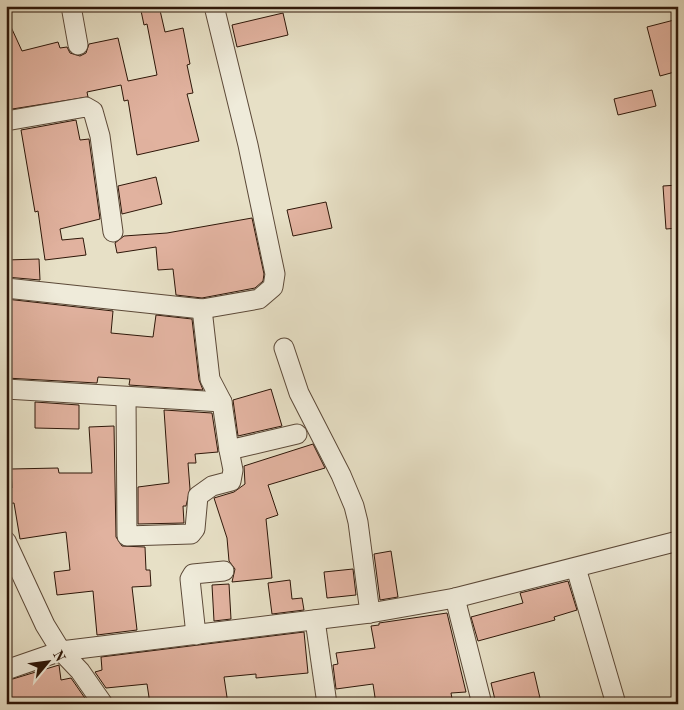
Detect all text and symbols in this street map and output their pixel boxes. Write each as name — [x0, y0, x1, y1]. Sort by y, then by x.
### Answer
north arrow — [22, 638, 72, 688]
text: N — [50, 648, 67, 665]

